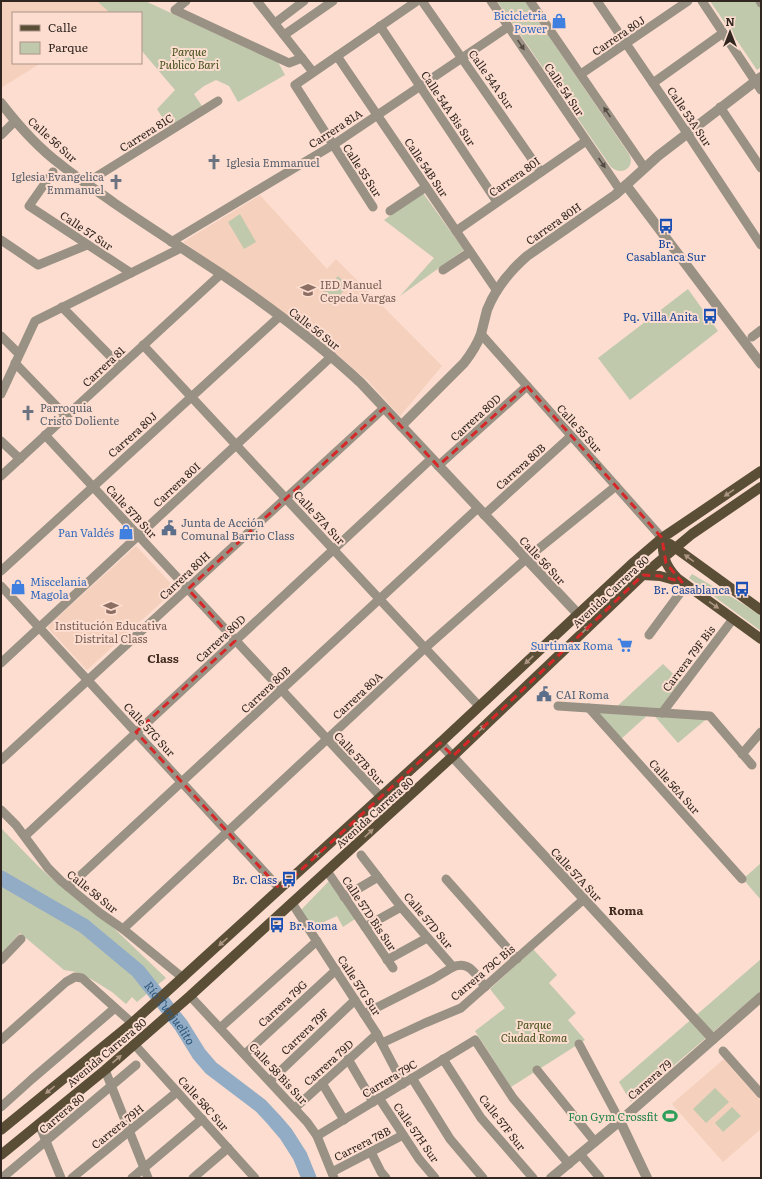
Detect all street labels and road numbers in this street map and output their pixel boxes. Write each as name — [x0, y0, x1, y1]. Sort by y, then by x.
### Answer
street label: Carrera 80J — [588, 11, 648, 59]
street label: Calle 54A Sur — [466, 46, 519, 113]
street label: Calle 54 Sur — [541, 59, 589, 119]
street label: Calle 54A Bis Sur — [418, 67, 480, 149]
street label: Calle 53A Sur — [664, 83, 716, 150]
street label: Carrera 81A — [305, 105, 365, 151]
street label: Carrera 81C — [116, 109, 176, 155]
street label: Calle 56 Sur — [25, 113, 82, 166]
street label: Calle 54B Sur — [401, 134, 453, 200]
street label: Calle 55 Sur — [340, 140, 387, 200]
street label: Carrera 80I — [485, 152, 543, 200]
street label: Carrera 80H — [522, 198, 584, 248]
street label: Calle 57 Sur — [57, 206, 117, 254]
street label: Calle 56 Sur — [286, 303, 345, 354]
street label: Carrera 81 — [78, 342, 128, 390]
street label: Carrera 80D — [446, 390, 504, 444]
street label: Calle 55 Sur — [554, 400, 607, 456]
street label: Carrera 80J — [104, 408, 160, 460]
street label: Carrera 80B — [491, 439, 549, 493]
street label: Carrera 80I — [149, 458, 203, 510]
street label: Calle 57B Sur — [103, 481, 162, 542]
street label: Calle 57A Sur — [291, 486, 350, 548]
street label: Calle 56 Sur — [516, 532, 570, 588]
street label: Carrera 80H — [155, 547, 213, 603]
street label: Avenida Carrera 80 — [568, 551, 652, 631]
street label: Carrera 80D — [191, 611, 249, 665]
street label: Carrera 79F Bis — [658, 622, 718, 694]
street label: Carrera 80B — [237, 662, 293, 716]
street label: Carrera 80A — [328, 668, 386, 722]
street label: Calle 57G Sur — [121, 698, 180, 760]
street label: Calle 57B Sur — [331, 728, 390, 789]
street label: Calle 56A Sur — [646, 755, 705, 818]
street label: Avenida Carrera 80 — [332, 773, 416, 851]
street label: Calle 57A Sur — [548, 843, 607, 905]
street label: Calle 58 Sur — [64, 866, 122, 917]
street label: Calle 57D Bis Sur — [339, 872, 401, 954]
street label: Calle 57D Sur — [401, 888, 458, 952]
street label: Carrera 79C Bis — [446, 940, 518, 1004]
street label: Calle 57G Sur — [335, 952, 386, 1019]
street label: Carrera 79G — [254, 976, 310, 1030]
street label: Carrera 79F — [277, 1004, 332, 1058]
street label: Avenida Carrera 80 — [63, 1014, 149, 1090]
street label: Carrera 79D — [299, 1035, 357, 1089]
street label: Calle 58 Bis Sur — [246, 1039, 312, 1108]
street label: Carrera 79C — [358, 1055, 420, 1101]
street label: Carrera 79 — [623, 1055, 675, 1103]
street label: Calle 58C Sur — [175, 1072, 234, 1135]
street label: Carrera 80 — [35, 1089, 87, 1137]
street label: Calle 57F Sur — [476, 1091, 531, 1154]
street label: Calle 57H Sur — [390, 1099, 444, 1166]
street label: Carrera 79H — [87, 1100, 147, 1152]
street label: Carrera 78B — [331, 1122, 393, 1164]

